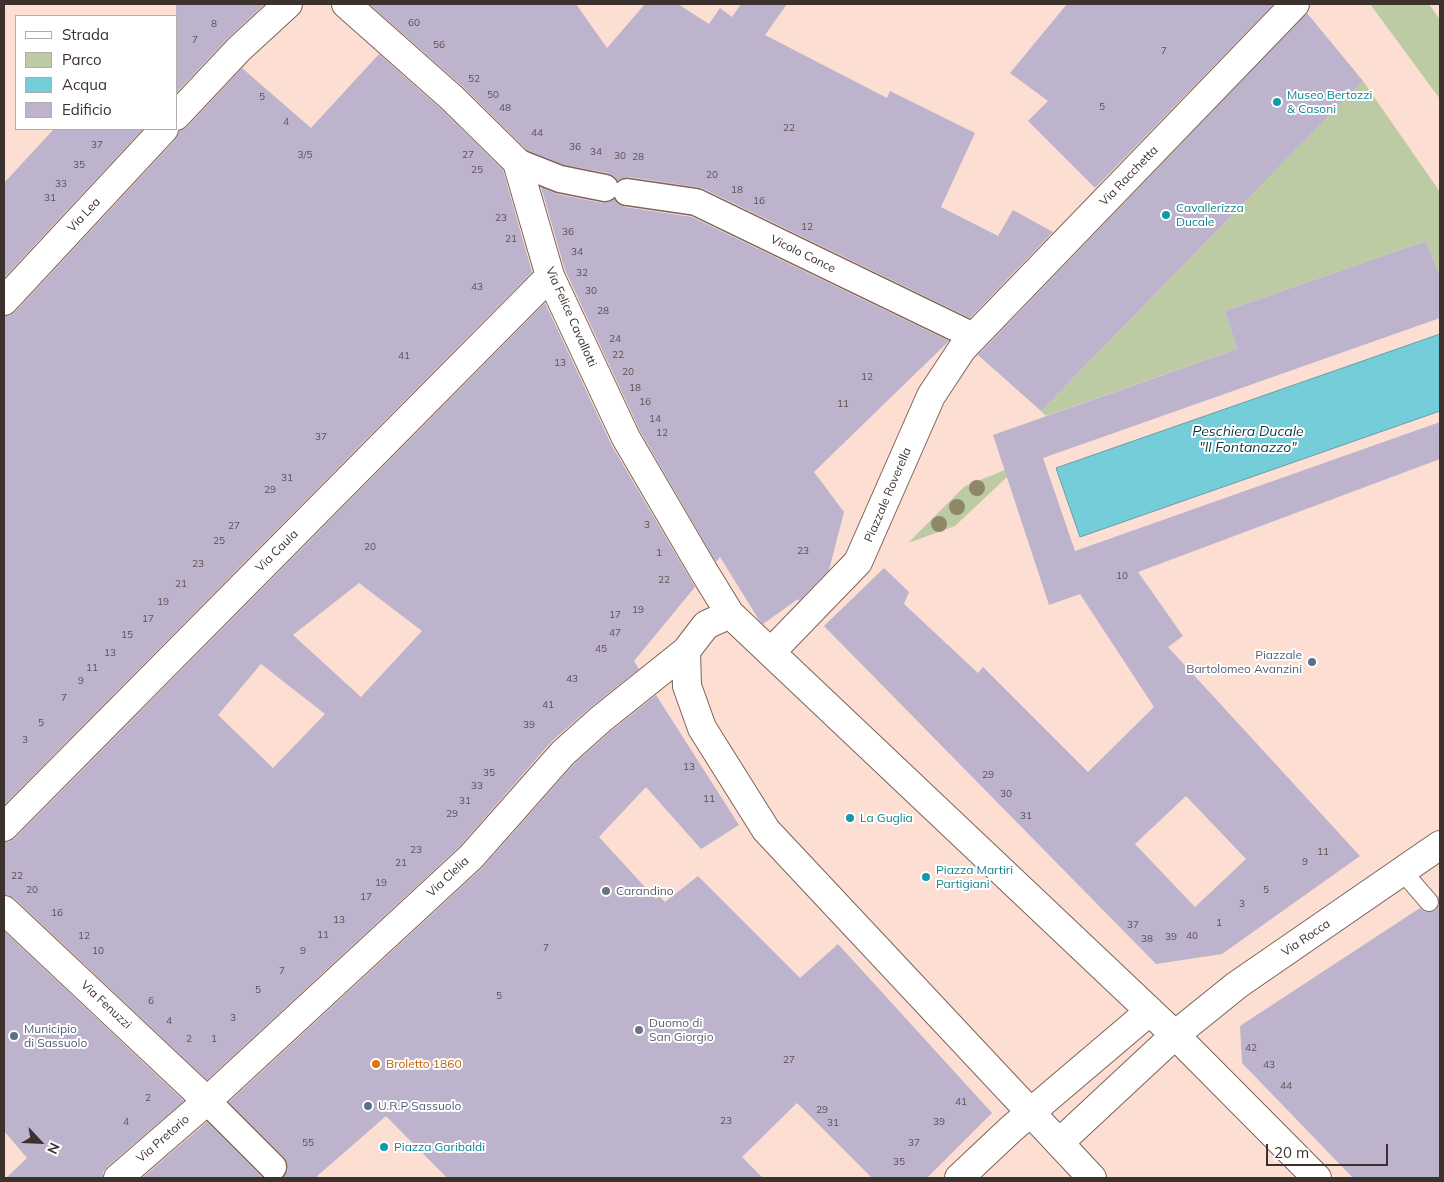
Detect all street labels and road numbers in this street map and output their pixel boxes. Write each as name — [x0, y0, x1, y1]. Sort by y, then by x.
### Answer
street label: Via Racchetta — [1097, 143, 1161, 209]
street label: Via Lea — [64, 195, 104, 235]
street label: Vicolo Conce — [768, 232, 838, 276]
street label: Via Felice Cavallotti — [542, 265, 600, 369]
street label: Piazzale Roverella — [862, 445, 914, 545]
street label: Via Caula — [253, 527, 301, 575]
street label: Via Clelia — [424, 854, 472, 900]
street label: Via Rocca — [1279, 917, 1333, 959]
street label: Via Fenuzzi — [78, 978, 134, 1032]
street label: Via Pretorio — [134, 1112, 192, 1166]

